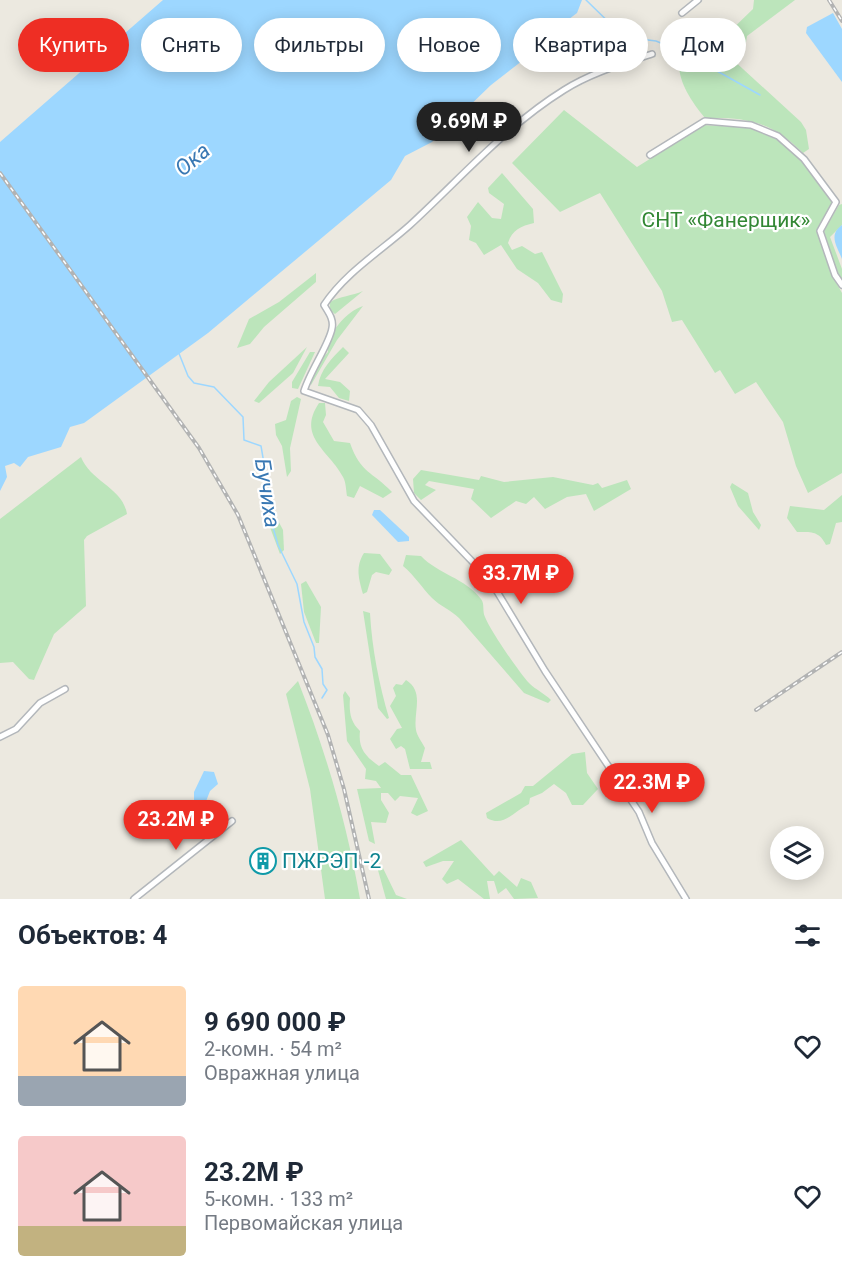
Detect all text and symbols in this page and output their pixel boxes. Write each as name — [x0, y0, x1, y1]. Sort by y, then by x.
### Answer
chip: Купить — [18, 18, 129, 72]
chip: Снять — [141, 18, 242, 72]
chip: Фильтры — [254, 18, 385, 72]
chip: Новое — [397, 18, 501, 72]
chip: Квартира — [513, 18, 648, 72]
chip: Дом — [660, 18, 746, 72]
pin: 9.69M ₽ — [414, 102, 524, 153]
text: 9.69M ₽ — [431, 109, 507, 133]
water label: Ока — [170, 138, 215, 181]
park label: СНТ «Фанерщик» — [642, 208, 811, 232]
water label: Бучиха — [250, 457, 285, 530]
pin: 33.7M ₽ — [466, 554, 576, 605]
text: 33.7M ₽ — [483, 561, 559, 585]
pin: 22.3M ₽ — [597, 763, 707, 814]
text: 22.3M ₽ — [614, 770, 690, 794]
pin: 23.2M ₽ — [121, 800, 231, 851]
text: 23.2M ₽ — [138, 807, 214, 831]
map controls — [770, 826, 824, 880]
button: layers — [770, 826, 824, 880]
building icon: ПЖРЭП -2 — [248, 846, 278, 876]
place label: ПЖРЭП -2 — [282, 849, 381, 873]
icon: filters — [791, 919, 824, 952]
text: Объектов: 4 — [18, 920, 167, 950]
text: 9 690 000 ₽ — [204, 1007, 346, 1037]
icon: home — [66, 1010, 138, 1082]
icon: heart — [791, 1030, 824, 1063]
text: 2-комн. · 54 m² — [204, 1037, 342, 1061]
text: Овражная улица — [204, 1061, 360, 1085]
text: 23.2M ₽ — [204, 1157, 304, 1187]
icon: home — [66, 1160, 138, 1232]
icon: heart — [791, 1180, 824, 1213]
text: 5-комн. · 133 m² — [204, 1187, 353, 1211]
text: Первомайская улица — [204, 1211, 403, 1235]

